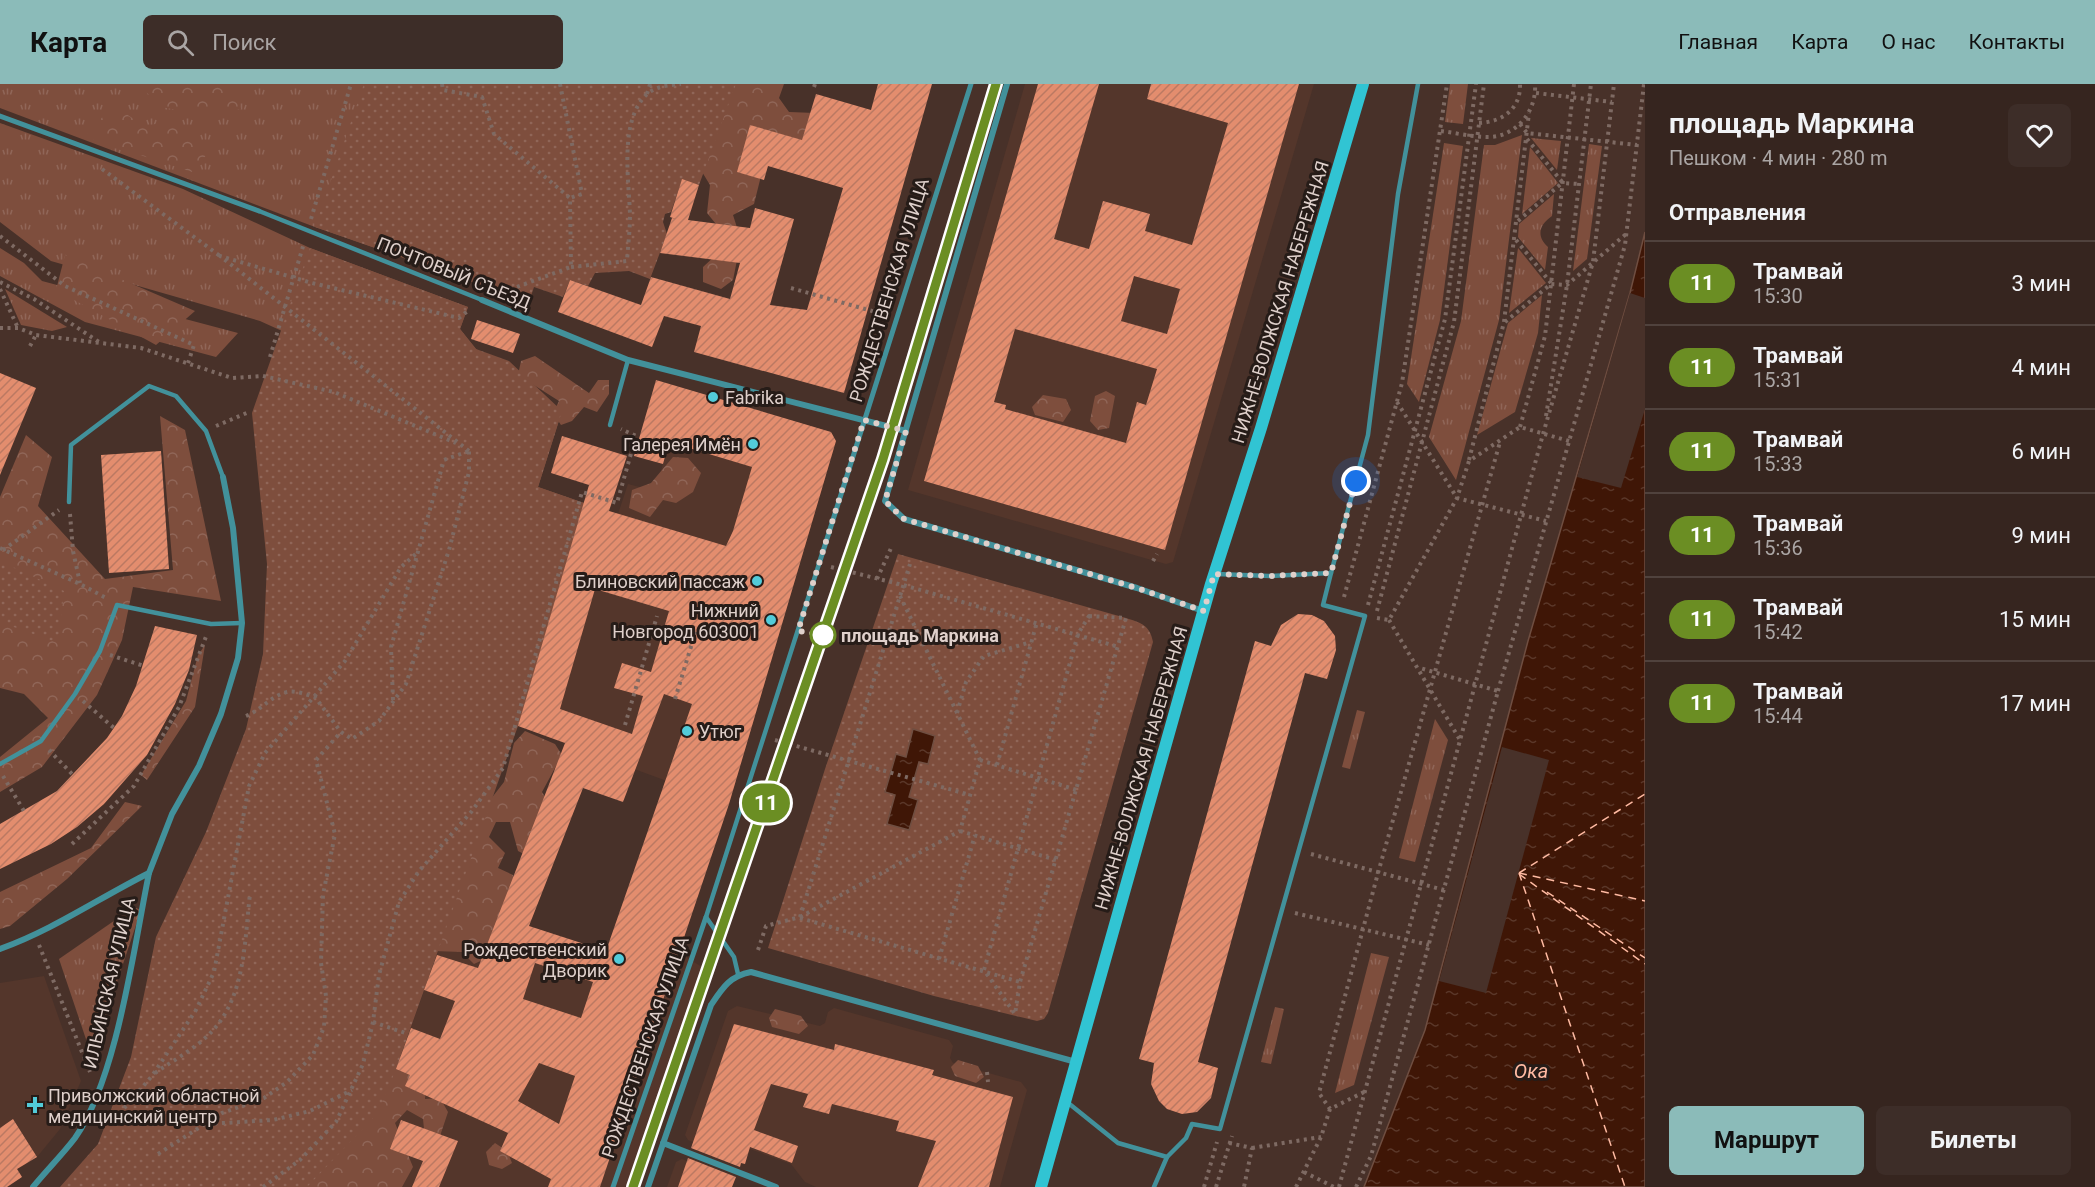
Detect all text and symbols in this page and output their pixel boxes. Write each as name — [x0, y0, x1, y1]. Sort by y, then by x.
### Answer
search box — [143, 15, 563, 69]
text: Карта — [30, 26, 107, 59]
icon: search — [164, 26, 197, 59]
text: Поиск — [212, 30, 277, 55]
text: Главная — [1678, 30, 1758, 54]
text: Карта — [1791, 30, 1848, 54]
text: О нас — [1881, 30, 1936, 54]
text: Контакты — [1969, 30, 2065, 54]
button: heart — [2008, 104, 2071, 167]
text: площадь Маркина — [1669, 107, 1915, 140]
text: Пешком · 4 мин · 280 m — [1669, 146, 1888, 170]
street label: НИЖНЕ-ВОЛЖСКАЯ НАБЕРЕЖНАЯ — [1227, 158, 1333, 446]
street label: РОЖДЕСТВЕНСКАЯ УЛИЦА — [845, 175, 933, 404]
text: Отправления — [1669, 200, 1806, 225]
street label: ПОЧТОВЫЙ СЪЕЗД — [374, 233, 534, 314]
text: Трамвай — [1753, 259, 1843, 284]
text: 11 — [1690, 271, 1714, 295]
text: 3 мин — [2011, 271, 2071, 296]
text: 15:30 — [1753, 284, 1803, 308]
text: Трамвай — [1753, 343, 1843, 368]
text: 11 — [1690, 355, 1714, 379]
text: 4 мин — [2011, 355, 2071, 380]
text: 15:31 — [1753, 368, 1803, 392]
place label: Fabrika — [725, 387, 784, 408]
marker: Fabrika — [706, 390, 720, 404]
text: Трамвай — [1753, 427, 1843, 452]
place label: Галерея Имён — [623, 434, 741, 455]
marker: Галерея Имён — [746, 437, 760, 451]
text: 11 — [1690, 439, 1714, 463]
text: 6 мин — [2011, 439, 2071, 464]
text: 15:33 — [1753, 452, 1803, 476]
your location — [1341, 466, 1371, 496]
text: Трамвай — [1753, 511, 1843, 536]
text: 11 — [1690, 523, 1714, 547]
text: 9 мин — [2011, 523, 2071, 548]
text: 15:36 — [1753, 536, 1803, 560]
place label: Блиновский пассаж — [575, 571, 745, 592]
marker: Блиновский пассаж — [750, 574, 764, 588]
text: Трамвай — [1753, 595, 1843, 620]
place label: Нижний Новгород 603001 — [612, 600, 759, 642]
text: 11 — [1690, 607, 1714, 631]
text: 15 мин — [1999, 607, 2071, 632]
marker: Нижний Новгород 603001 — [764, 613, 778, 627]
text: 15:42 — [1753, 620, 1803, 644]
marker: площадь Маркина — [810, 622, 836, 648]
street label: НИЖНЕ-ВОЛЖСКАЯ НАБЕРЕЖНАЯ — [1090, 624, 1192, 912]
place label: площадь Маркина — [841, 625, 999, 646]
text: Трамвай — [1753, 679, 1843, 704]
text: 11 — [1690, 691, 1714, 715]
text: 17 мин — [1999, 691, 2071, 716]
text: 15:44 — [1753, 704, 1803, 728]
place label: Утюг — [699, 721, 742, 742]
marker: Утюг — [680, 724, 694, 738]
line badge: 11 — [739, 784, 793, 822]
text: 11 — [754, 791, 778, 815]
street label: ИЛЬИНСКАЯ УЛИЦА — [79, 895, 139, 1071]
street label: РОЖДЕСТВЕНСКАЯ УЛИЦА — [597, 933, 693, 1160]
place label: Рождественский Дворик — [463, 939, 607, 981]
marker: Рождественский Дворик — [612, 952, 626, 966]
water label: Ока — [1514, 1059, 1548, 1083]
place label: Приволжский областной медицинский центр — [48, 1085, 260, 1127]
marker: Приволжский областной медицинский центр — [26, 1096, 44, 1114]
button: Маршрут — [1669, 1106, 1864, 1175]
button: Билеты — [1876, 1106, 2071, 1175]

